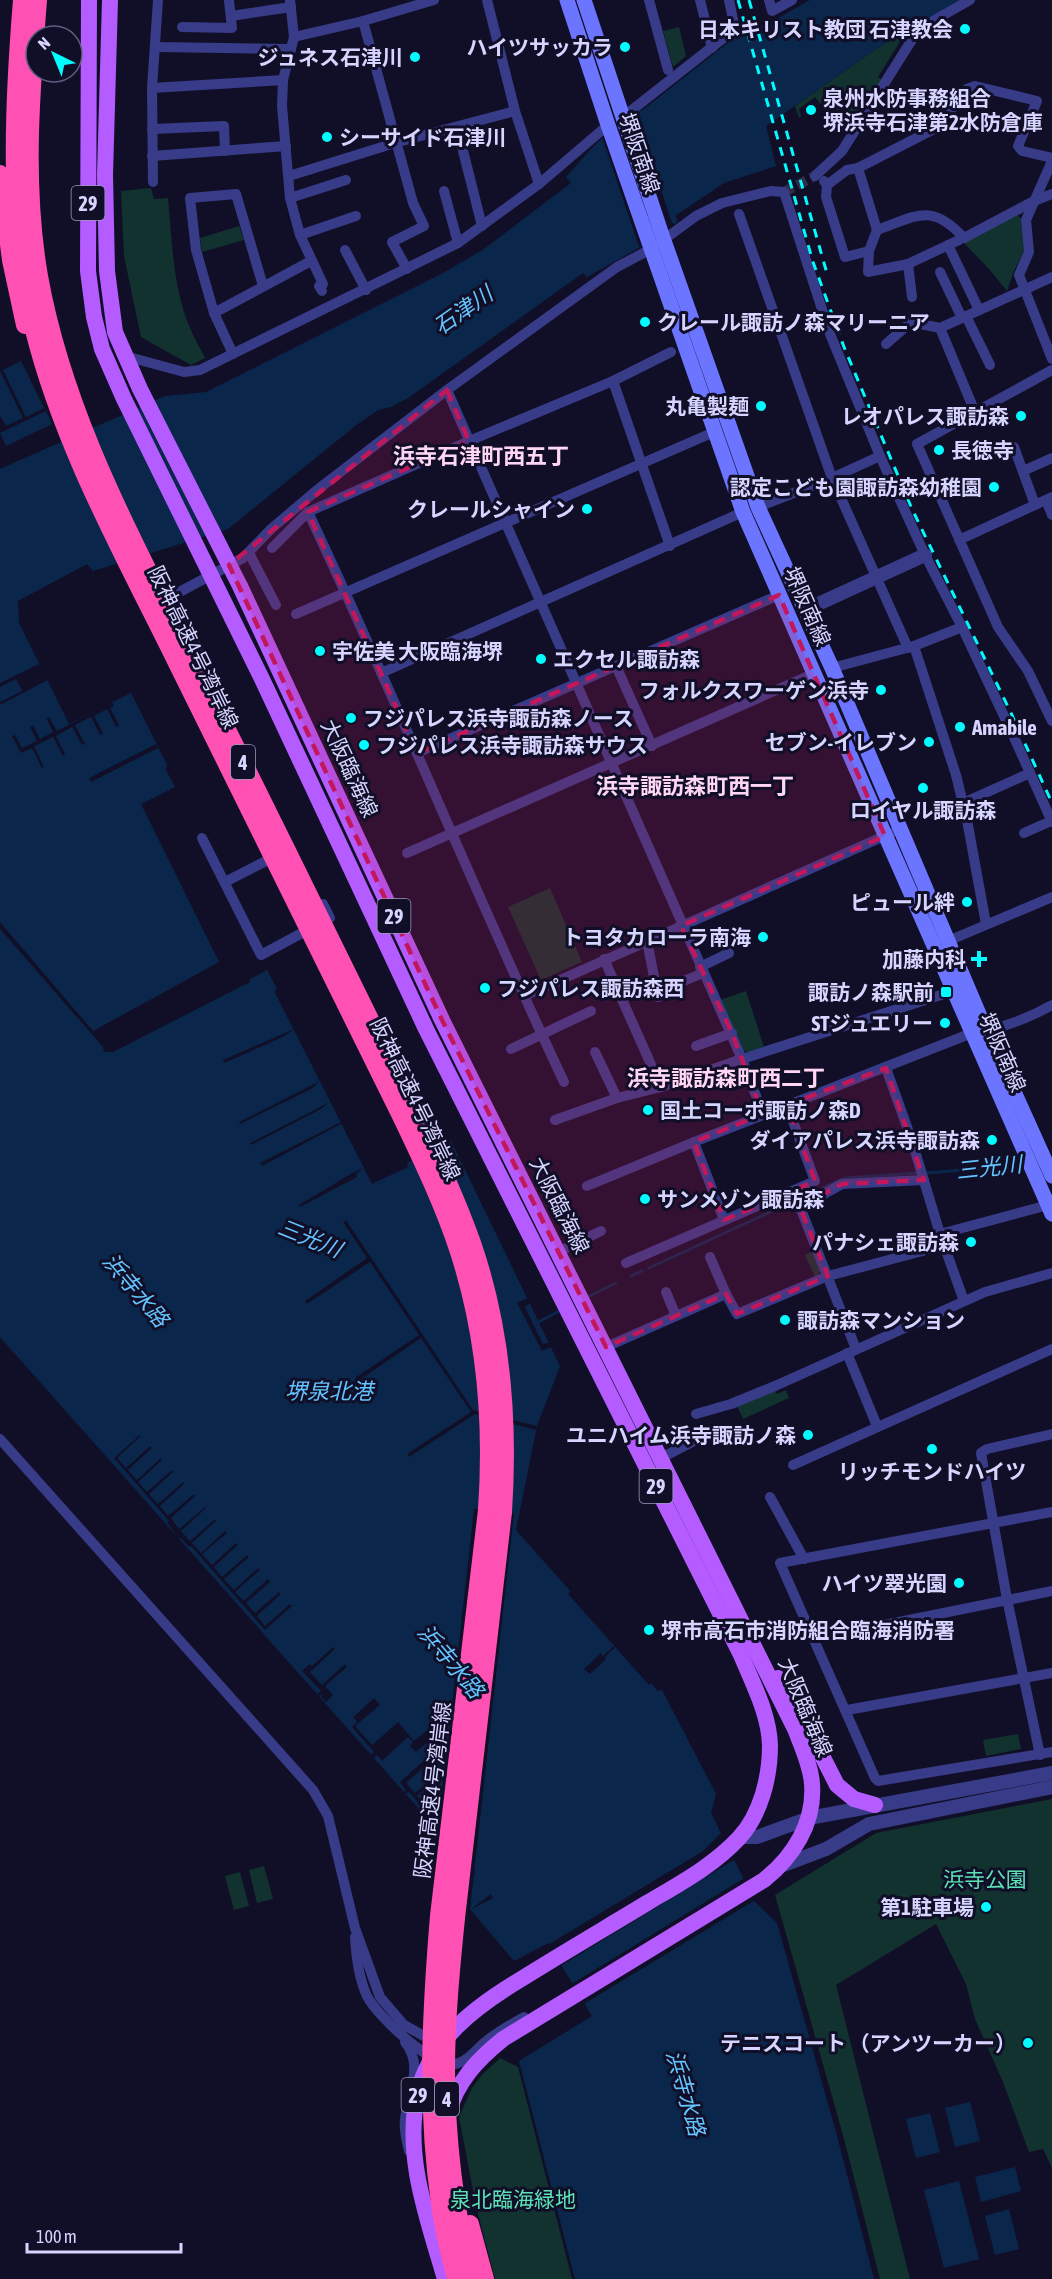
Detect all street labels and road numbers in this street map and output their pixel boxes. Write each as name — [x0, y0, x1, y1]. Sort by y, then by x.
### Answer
street label: 堺阪南線 — [615, 109, 665, 197]
road number: 29 — [72, 186, 104, 220]
street label: 阪神高速4号湾岸線 — [144, 562, 244, 732]
street label: 堺阪南線 — [780, 563, 836, 649]
street label: 大阪臨海線 — [317, 715, 383, 821]
road number: 4 — [231, 745, 255, 779]
road number: 29 — [378, 899, 410, 933]
street label: 堺阪南線 — [975, 1009, 1031, 1095]
street label: 阪神高速4号湾岸線 — [366, 1014, 466, 1184]
street label: 大阪臨海線 — [525, 1153, 595, 1257]
road number: 29 — [640, 1469, 672, 1503]
street label: 大阪臨海線 — [774, 1654, 838, 1760]
street label: 阪神高速4号湾岸線 — [409, 1700, 455, 1880]
road number: 29 — [402, 2078, 434, 2112]
road number: 4 — [435, 2082, 459, 2116]

